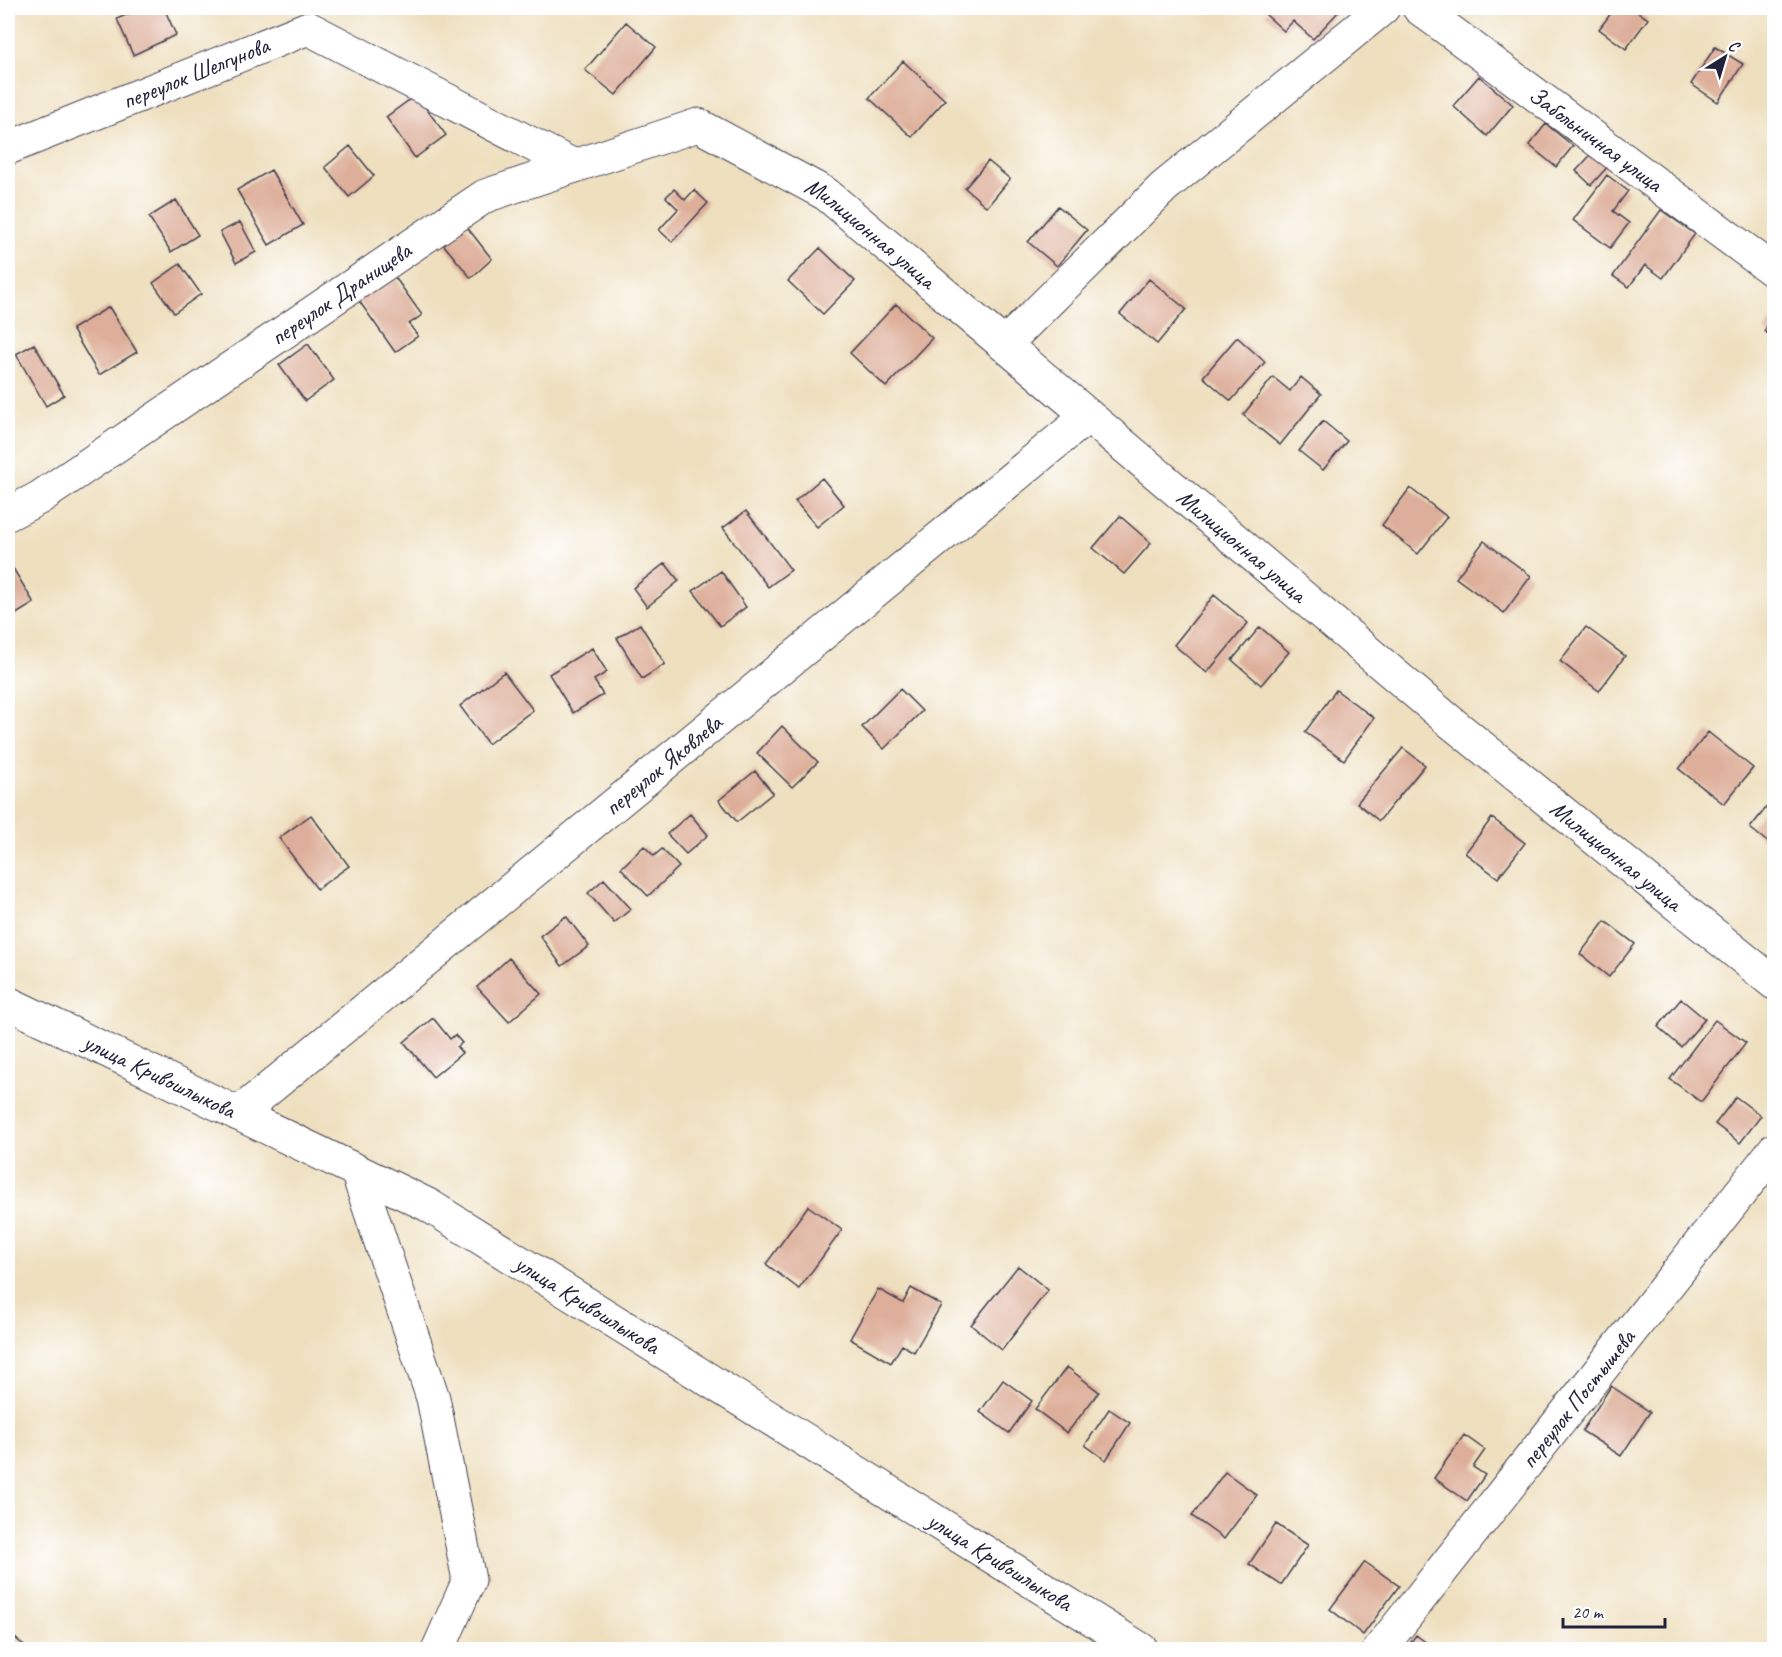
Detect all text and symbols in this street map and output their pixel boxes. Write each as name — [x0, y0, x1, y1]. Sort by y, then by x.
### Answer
north arrow — [1695, 27, 1755, 87]
street label: переулок Шелгунова — [118, 30, 275, 116]
text: С — [1724, 35, 1744, 57]
street label: Забольничная улица — [1523, 80, 1670, 199]
street label: Милиционная улица — [800, 170, 943, 297]
street label: переулок Дранищева — [264, 235, 418, 352]
street label: Милиционная улица — [1171, 482, 1315, 610]
street label: переулок Яковлева — [598, 707, 729, 822]
street label: Милиционная улица — [1544, 793, 1690, 919]
street label: улица Кривошлыкова — [77, 1026, 241, 1126]
street label: улица Кривошлыкова — [508, 1247, 667, 1361]
street label: переулок Постышева — [1513, 1322, 1642, 1474]
street label: улица Кривошлыкова — [920, 1504, 1079, 1619]
scale bar — [1563, 1591, 1665, 1629]
text: 20 m — [1572, 1601, 1605, 1623]

